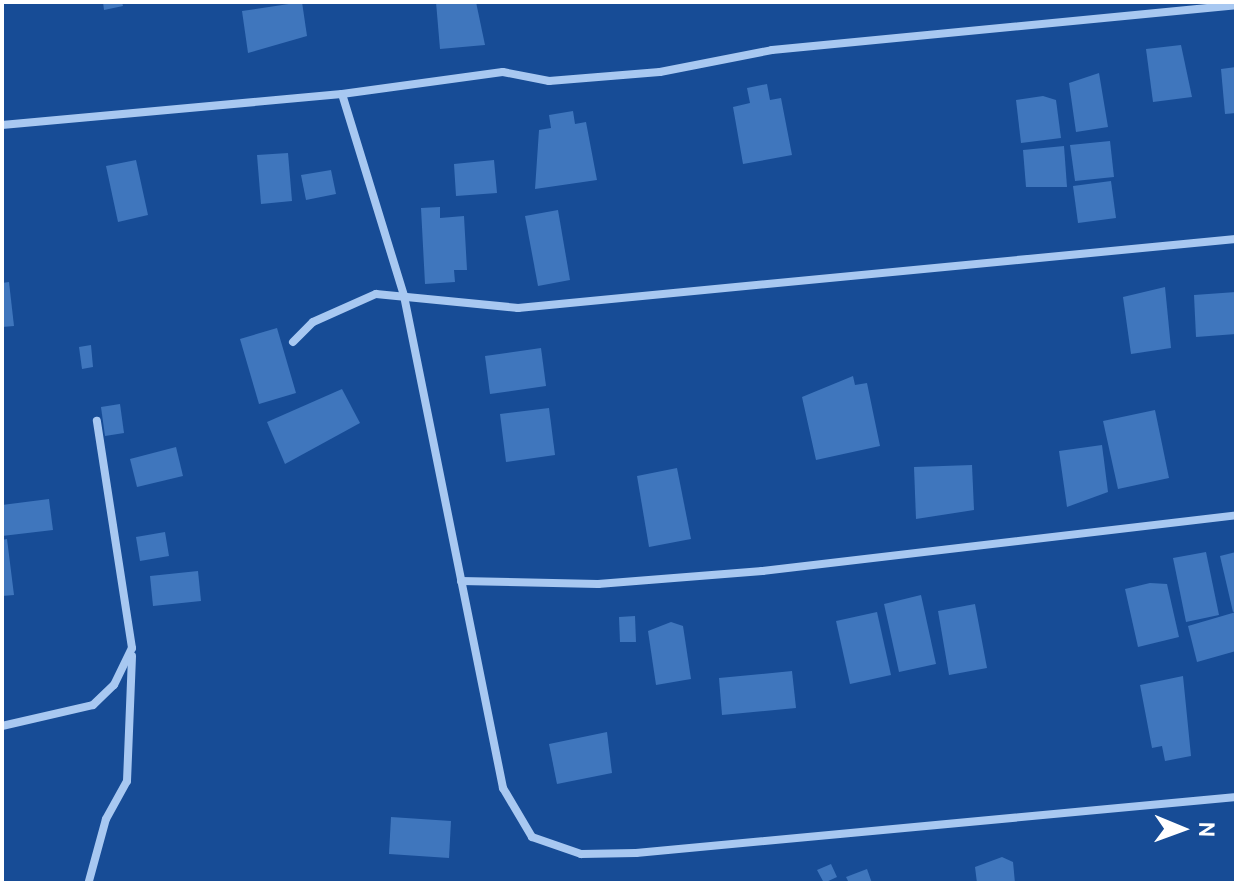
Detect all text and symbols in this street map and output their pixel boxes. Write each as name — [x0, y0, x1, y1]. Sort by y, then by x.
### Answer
north arrow — [1142, 789, 1222, 869]
text: N — [1193, 821, 1220, 837]

